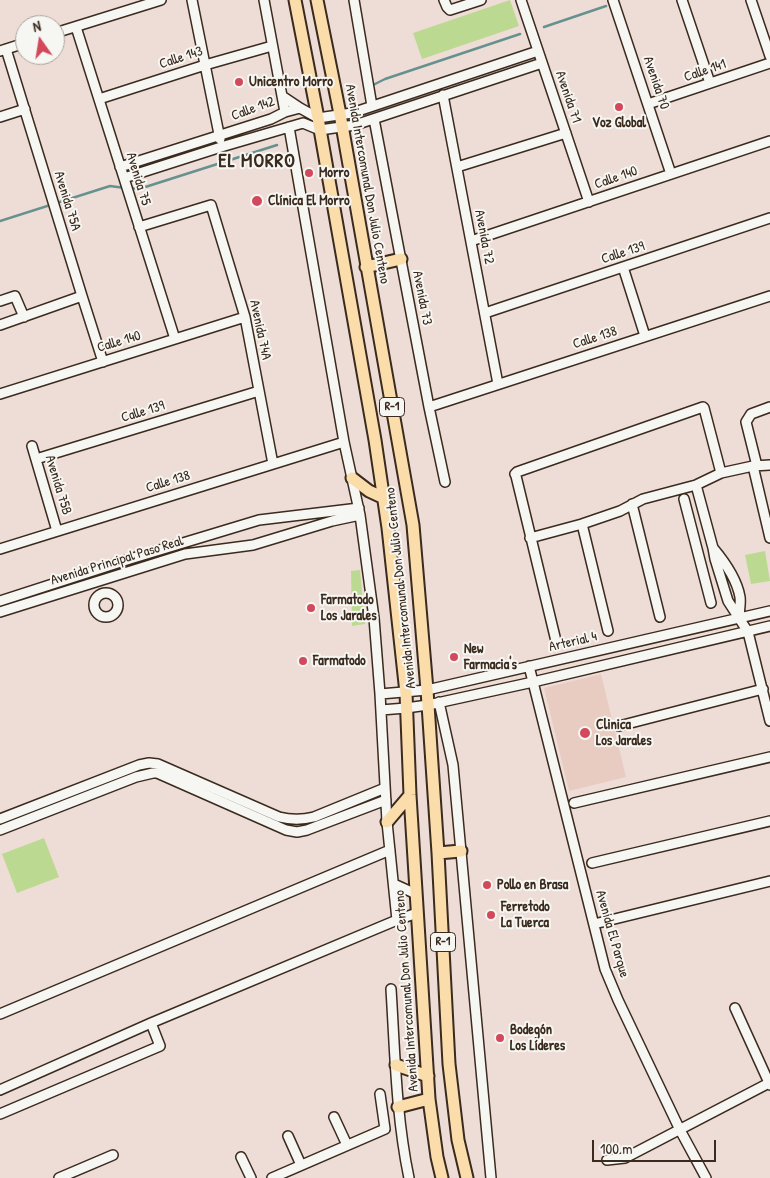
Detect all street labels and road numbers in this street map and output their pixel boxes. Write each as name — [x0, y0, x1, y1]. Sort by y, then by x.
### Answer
street label: Calle 143 — [157, 43, 205, 73]
street label: Avenida 70 — [639, 54, 673, 112]
street label: Calle 141 — [682, 56, 728, 86]
street label: Avenida 71 — [551, 69, 585, 125]
street label: Avenida Intercomunal Don Julio Centeno — [341, 83, 393, 285]
street label: Calle 142 — [229, 93, 277, 125]
street label: Avenida 75 — [122, 150, 154, 208]
street label: Calle 140 — [592, 163, 640, 193]
street label: Avenida 75A — [50, 169, 84, 233]
street label: Avenida 72 — [470, 208, 498, 266]
street label: Calle 139 — [599, 238, 647, 268]
street label: Avenida 73 — [409, 269, 435, 327]
street label: Avenida 74A — [245, 299, 275, 361]
street label: Calle 138 — [571, 323, 619, 353]
street label: Calle 140 — [95, 327, 143, 357]
street label: Calle 139 — [119, 397, 167, 427]
road number: R-1 — [380, 398, 404, 417]
street label: Avenida 75B — [41, 453, 75, 517]
street label: Calle 138 — [144, 467, 192, 497]
street label: Avenida Intercomunal Don Julio Centeno — [382, 487, 420, 689]
street label: Avenida Principal Paso Real — [49, 533, 185, 589]
street label: Arterial 4 — [547, 628, 599, 656]
street label: Avenida El Parque — [592, 888, 632, 980]
street label: Avenida Intercomunal Don Julio Centeno — [392, 890, 422, 1092]
road number: R-1 — [430, 932, 456, 952]

